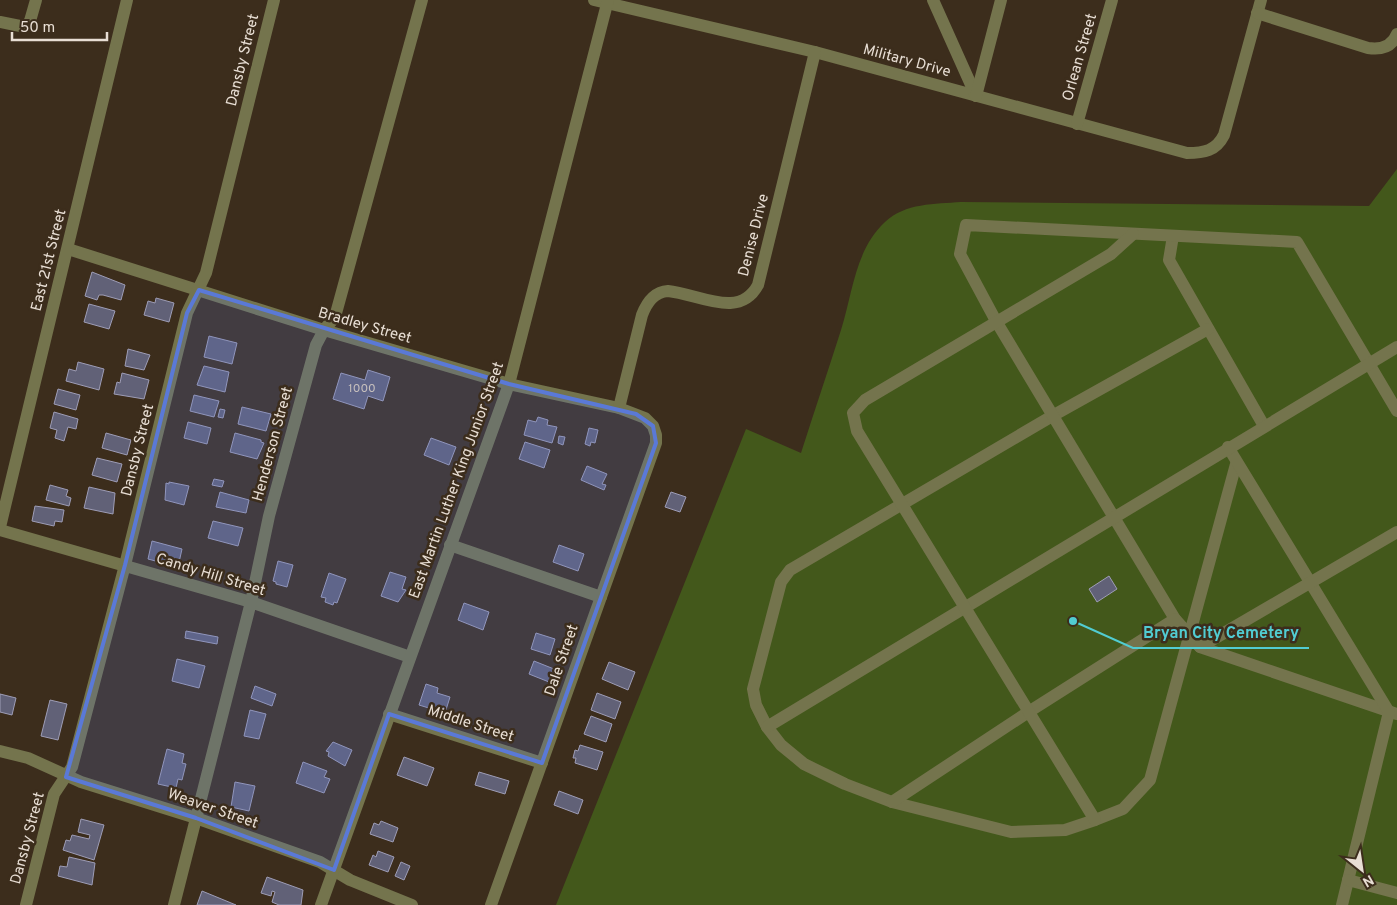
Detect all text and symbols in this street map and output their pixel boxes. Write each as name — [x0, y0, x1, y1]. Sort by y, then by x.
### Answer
scale bar — [12, 10, 108, 42]
street label: Dansby Street — [223, 12, 264, 109]
street label: Orlean Street — [1059, 12, 1102, 103]
text: 50 m — [20, 19, 55, 38]
street label: Military Drive — [861, 41, 953, 82]
street label: Denise Drive — [735, 192, 774, 279]
street label: East 21st Street — [28, 207, 71, 313]
street label: Bradley Street — [316, 304, 414, 349]
street label: East Martin Luther King Junior Street — [406, 360, 509, 601]
house number: 1000 — [348, 381, 376, 397]
street label: Henderson Street — [249, 385, 298, 504]
street label: Dansby Street — [118, 402, 159, 499]
street label: Candy Hill Street — [154, 550, 268, 601]
callout: Bryan City Cemetery — [1133, 617, 1309, 648]
street label: Dale Street — [541, 622, 584, 699]
text: Bryan City Cemetery — [1143, 624, 1299, 644]
street label: Middle Street — [425, 702, 516, 747]
street label: Weaver Street — [165, 785, 260, 834]
street label: Dansby Street — [7, 790, 50, 887]
north arrow — [1337, 845, 1387, 895]
text: N — [1359, 870, 1376, 890]

